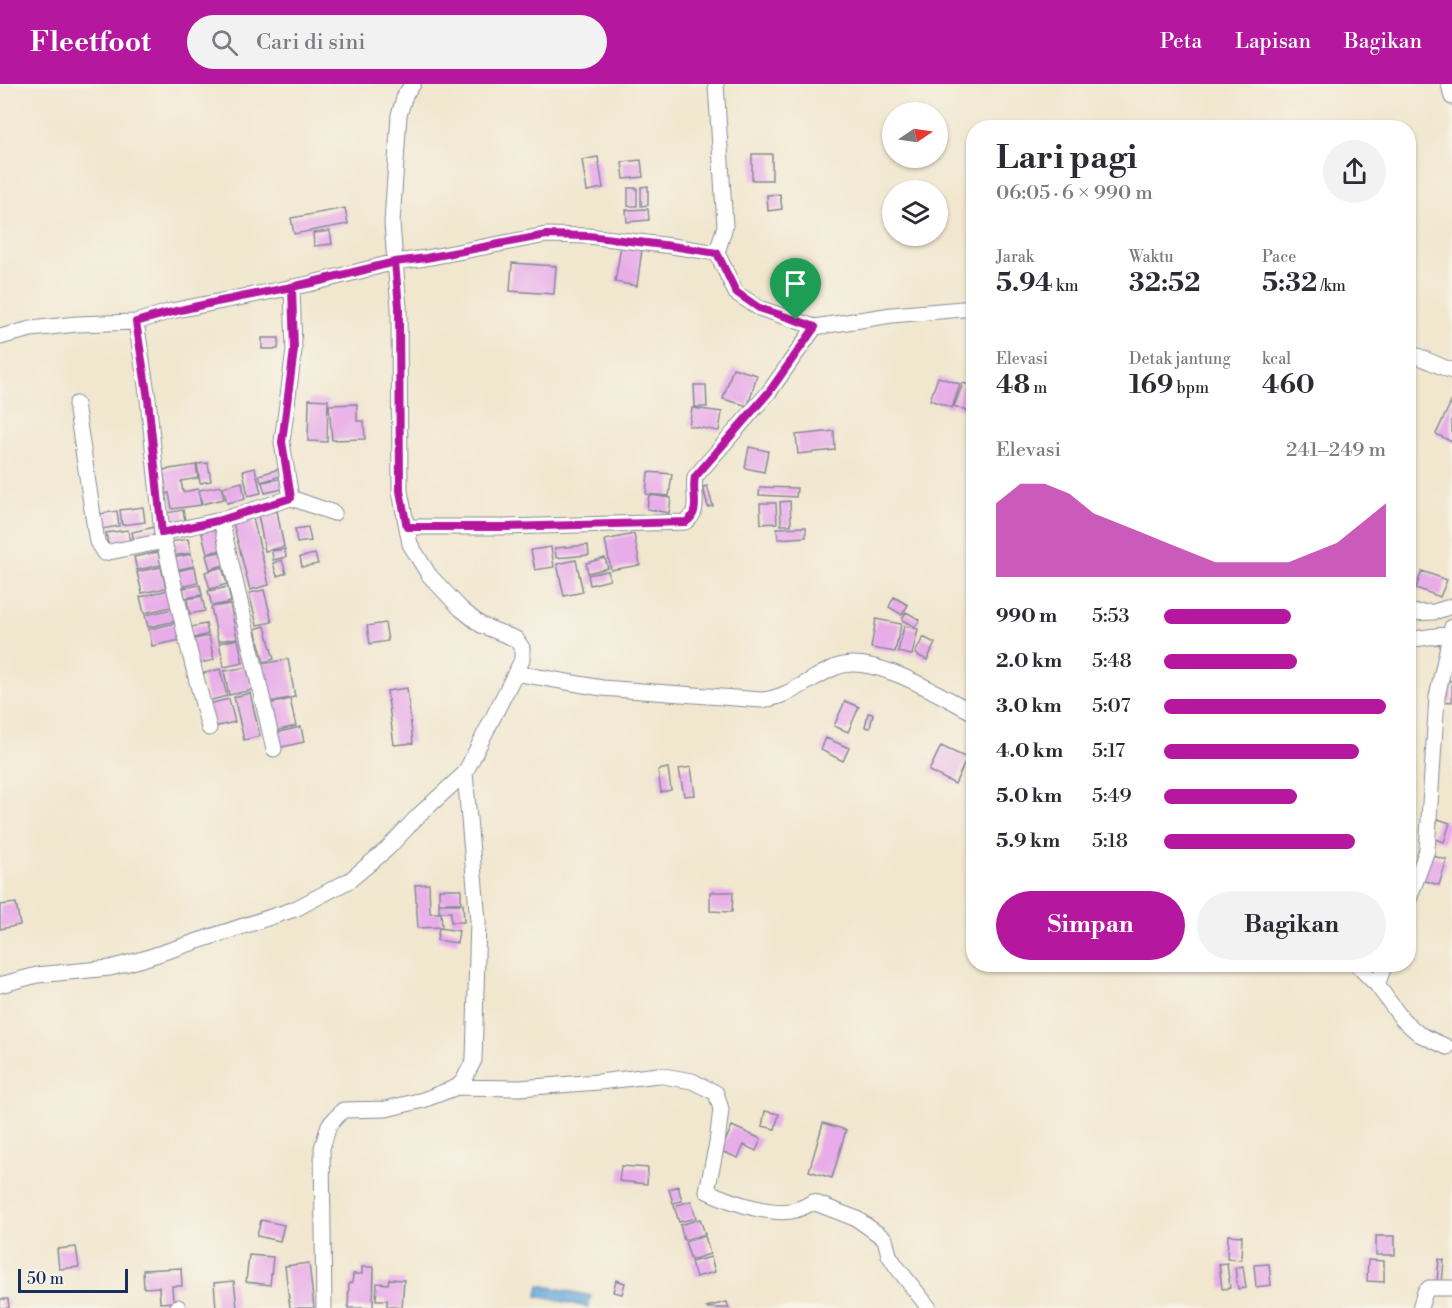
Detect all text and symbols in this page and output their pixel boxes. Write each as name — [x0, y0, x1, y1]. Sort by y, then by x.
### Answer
search box — [187, 15, 607, 69]
text: Fleetfoot — [30, 25, 151, 60]
icon: search — [208, 26, 241, 59]
text: Cari di sini — [256, 29, 366, 56]
text: Peta — [1160, 29, 1202, 55]
text: Lapisan — [1235, 29, 1311, 55]
text: Bagikan — [1344, 29, 1422, 55]
north arrow — [882, 102, 948, 168]
map controls — [882, 102, 948, 246]
text: Lari pagi — [996, 138, 1137, 179]
button: share — [1323, 140, 1386, 203]
button: layers — [882, 180, 948, 246]
text: 06:05 · 6 × 990 m — [996, 181, 1153, 206]
text: Jarak — [996, 247, 1034, 267]
text: Waktu — [1129, 247, 1174, 267]
text: Pace — [1262, 247, 1296, 267]
pin — [770, 258, 821, 320]
icon: arrive — [779, 267, 812, 300]
text: 5.94 — [996, 267, 1053, 299]
text: 32:52 — [1129, 267, 1200, 299]
text: 5:32 — [1262, 267, 1317, 299]
text: km — [1053, 276, 1078, 296]
text: /km — [1317, 276, 1346, 296]
text: Elevasi — [996, 349, 1048, 369]
text: Detak jantung — [1129, 349, 1231, 369]
text: kcal — [1262, 349, 1291, 369]
text: 48 — [996, 369, 1030, 401]
text: 169 — [1129, 369, 1173, 401]
text: 460 — [1262, 369, 1315, 401]
text: m — [1030, 378, 1047, 398]
text: bpm — [1173, 378, 1209, 398]
text: Elevasi — [996, 438, 1061, 463]
text: 241–249 m — [1286, 438, 1386, 463]
text: 990 m — [996, 604, 1057, 629]
text: 5:53 — [1092, 604, 1130, 629]
text: 2.0 km — [996, 649, 1062, 674]
text: 5:48 — [1092, 649, 1132, 674]
text: 3.0 km — [996, 694, 1062, 719]
text: 5:07 — [1092, 694, 1131, 719]
text: 4.0 km — [996, 739, 1063, 764]
text: 5:17 — [1092, 739, 1125, 764]
text: 5.0 km — [996, 784, 1062, 809]
text: 5:49 — [1092, 784, 1132, 809]
text: 5.9 km — [996, 829, 1060, 854]
text: 5:18 — [1092, 829, 1128, 854]
button: Simpan — [996, 891, 1185, 960]
button: Bagikan — [1197, 891, 1386, 960]
scale bar — [18, 1266, 128, 1294]
text: 50 m — [27, 1269, 64, 1289]

